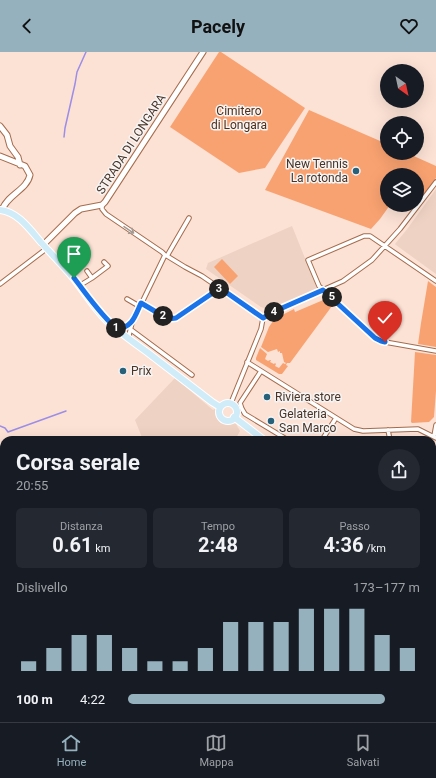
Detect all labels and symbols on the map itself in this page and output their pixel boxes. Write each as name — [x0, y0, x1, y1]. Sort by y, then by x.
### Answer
north arrow — [380, 64, 424, 108]
street label: STRADA DI LONGARA — [93, 91, 169, 197]
park label: Cimitero di Longara — [211, 104, 267, 132]
place label: New Tennis La rotonda — [286, 157, 348, 185]
marker: New Tennis La rotonda — [351, 166, 361, 176]
one-way arrow — [123, 226, 134, 234]
pin — [57, 237, 91, 278]
pin: 3 — [209, 279, 229, 299]
pin: 5 — [322, 287, 342, 307]
pin — [368, 301, 402, 342]
pin: 4 — [264, 302, 284, 322]
pin: 2 — [153, 306, 173, 326]
pin: 1 — [106, 318, 126, 338]
place label: Prix — [131, 364, 152, 378]
marker: Prix — [118, 366, 128, 376]
place label: Riviera store — [275, 390, 341, 404]
marker: Riviera store — [262, 392, 272, 402]
place label: Gelateria San Marco — [279, 407, 336, 435]
marker: Gelateria San Marco — [266, 416, 276, 426]

